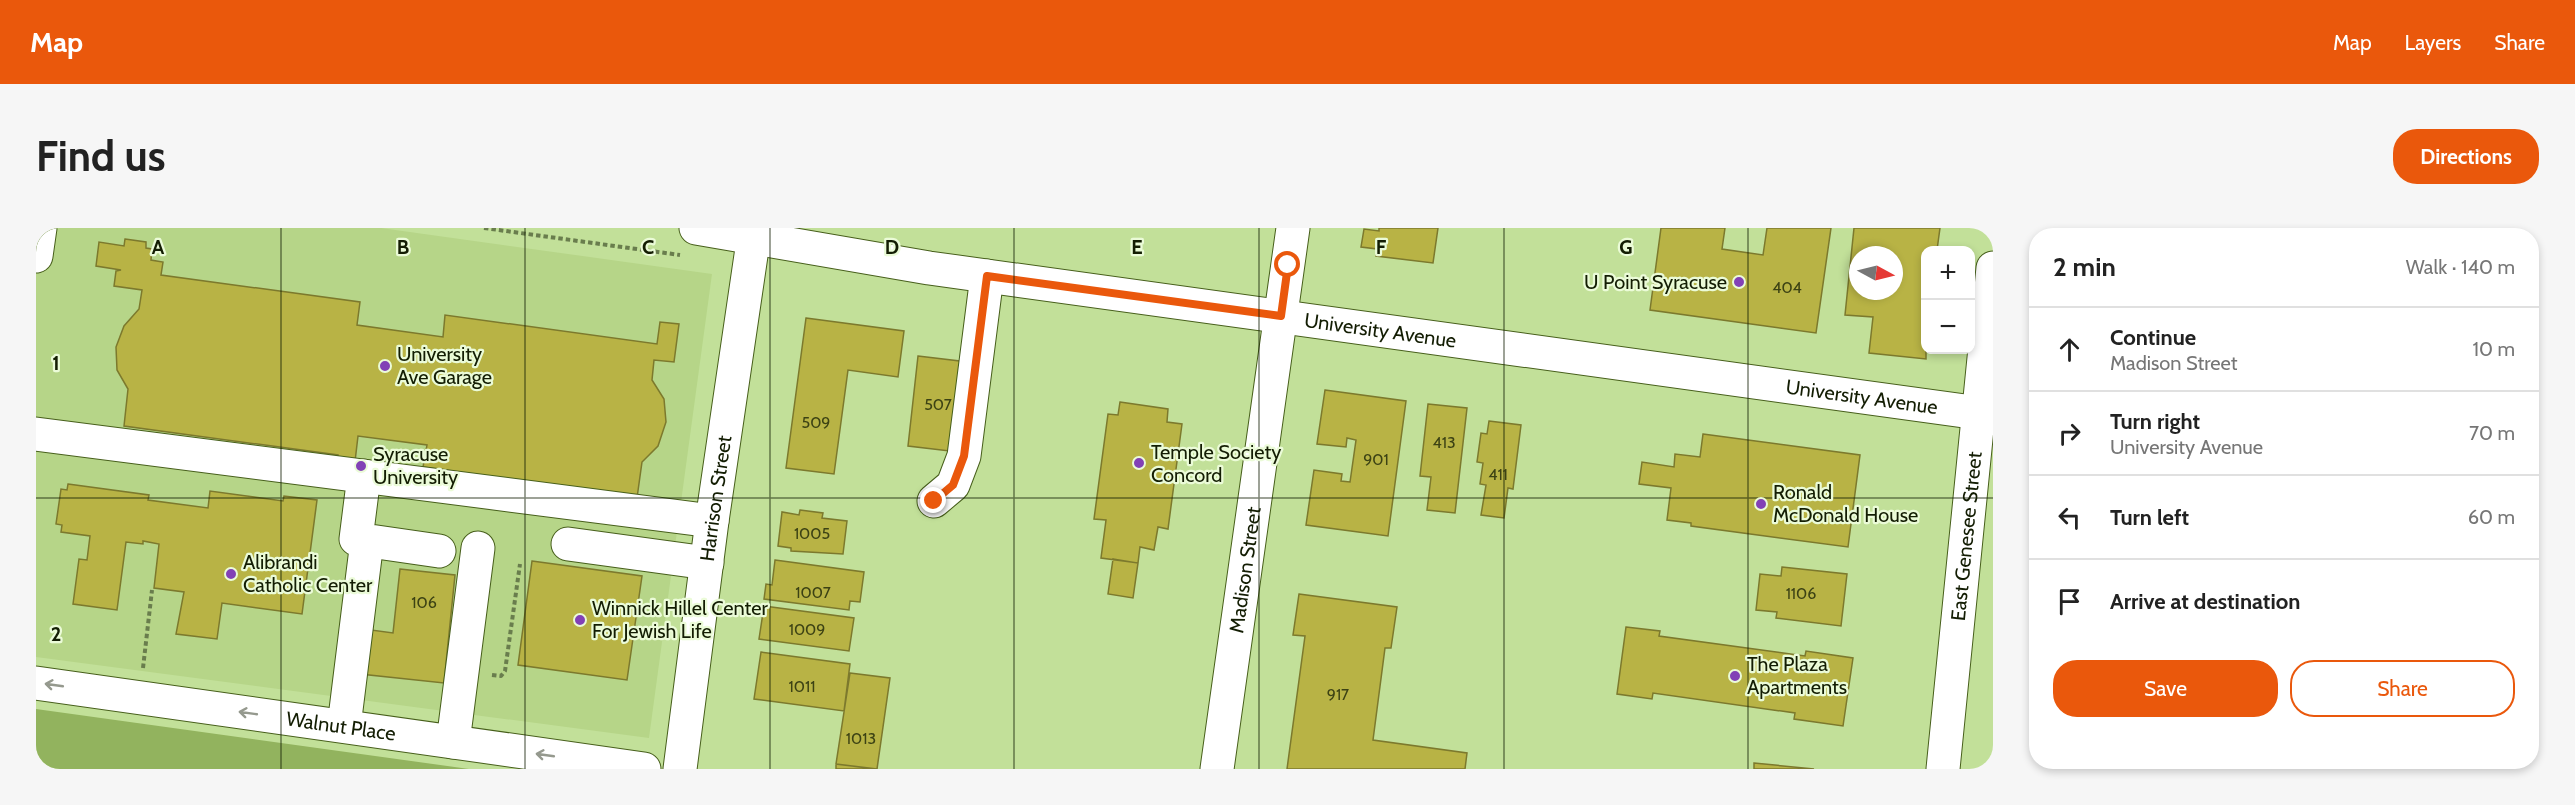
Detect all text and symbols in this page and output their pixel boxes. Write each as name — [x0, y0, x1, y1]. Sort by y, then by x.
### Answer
text: Map — [30, 25, 83, 59]
text: Map — [2333, 30, 2372, 55]
text: Layers — [2405, 30, 2461, 55]
text: Share — [2494, 30, 2545, 55]
button: Directions — [2393, 129, 2539, 184]
text: Find us — [36, 130, 165, 182]
text: A — [152, 235, 165, 259]
text: B — [397, 235, 409, 259]
text: C — [642, 235, 654, 259]
text: D — [885, 235, 899, 259]
text: E — [1131, 235, 1143, 259]
text: F — [1376, 235, 1387, 259]
text: G — [1619, 235, 1633, 259]
north arrow — [1849, 246, 1903, 300]
map controls — [1921, 246, 1975, 354]
button: + — [1921, 246, 1975, 300]
route start — [1274, 251, 1300, 277]
text: 2 min — [2053, 251, 2116, 283]
text: Walk · 140 m — [2406, 255, 2515, 279]
place label: U Point Syracuse — [1584, 270, 1727, 294]
marker: U Point Syracuse — [1732, 275, 1746, 289]
house number: 404 — [1772, 278, 1802, 297]
button: − — [1921, 300, 1975, 354]
street label: University Avenue — [1303, 308, 1458, 353]
text: Continue — [2110, 324, 2196, 351]
icon: ahead — [2053, 333, 2086, 366]
text: 10 m — [2472, 337, 2515, 361]
place label: University Ave Garage — [397, 342, 492, 389]
text: 1 — [52, 351, 60, 375]
text: Madison Street — [2110, 351, 2237, 375]
marker: University Ave Garage — [378, 359, 392, 373]
street label: University Avenue — [1784, 374, 1939, 419]
house number: 507 — [924, 395, 952, 414]
text: Turn right — [2110, 408, 2200, 435]
house number: 509 — [802, 413, 830, 432]
icon: right — [2053, 417, 2086, 450]
text: 70 m — [2469, 421, 2515, 445]
house number: 413 — [1432, 433, 1456, 452]
street label: Harrison Street — [695, 434, 736, 563]
text: University Avenue — [2110, 435, 2263, 459]
place label: Temple Society Concord — [1151, 440, 1281, 487]
place label: Syracuse University — [373, 442, 458, 489]
house number: 901 — [1363, 450, 1389, 469]
street label: East Genesee Street — [1946, 450, 1987, 622]
marker: Temple Society Concord — [1132, 456, 1146, 470]
marker: Syracuse University — [354, 459, 368, 473]
house number: 411 — [1488, 465, 1508, 484]
place label: Ronald McDonald House — [1773, 480, 1918, 527]
route end — [920, 487, 946, 513]
marker: Ronald McDonald House — [1754, 497, 1768, 511]
icon: left — [2053, 501, 2086, 534]
text: Turn left — [2110, 504, 2189, 531]
street label: Madison Street — [1224, 505, 1266, 635]
text: 60 m — [2468, 505, 2515, 529]
house number: 1005 — [794, 524, 830, 543]
place label: Alibrandi Catholic Center — [243, 550, 373, 597]
marker: Alibrandi Catholic Center — [224, 567, 238, 581]
house number: 1007 — [795, 583, 831, 602]
house number: 1106 — [1786, 584, 1816, 603]
icon: arrive — [2053, 585, 2086, 618]
text: Arrive at destination — [2110, 588, 2300, 615]
house number: 106 — [411, 593, 437, 612]
place label: Winnick Hillel Center For Jewish Life — [592, 596, 768, 643]
marker: Winnick Hillel Center For Jewish Life — [573, 613, 587, 627]
house number: 1009 — [789, 620, 825, 639]
text: 2 — [51, 622, 61, 646]
place label: The Plaza Apartments — [1747, 652, 1847, 699]
button: Save — [2053, 660, 2278, 717]
button: Share — [2290, 660, 2515, 717]
marker: The Plaza Apartments — [1728, 669, 1742, 683]
house number: 1011 — [789, 677, 815, 696]
one-way arrow — [45, 680, 65, 691]
house number: 917 — [1327, 685, 1349, 704]
one-way arrow — [238, 707, 258, 718]
street label: Walnut Place — [285, 707, 397, 746]
house number: 1013 — [846, 729, 876, 748]
one-way arrow — [535, 749, 555, 760]

